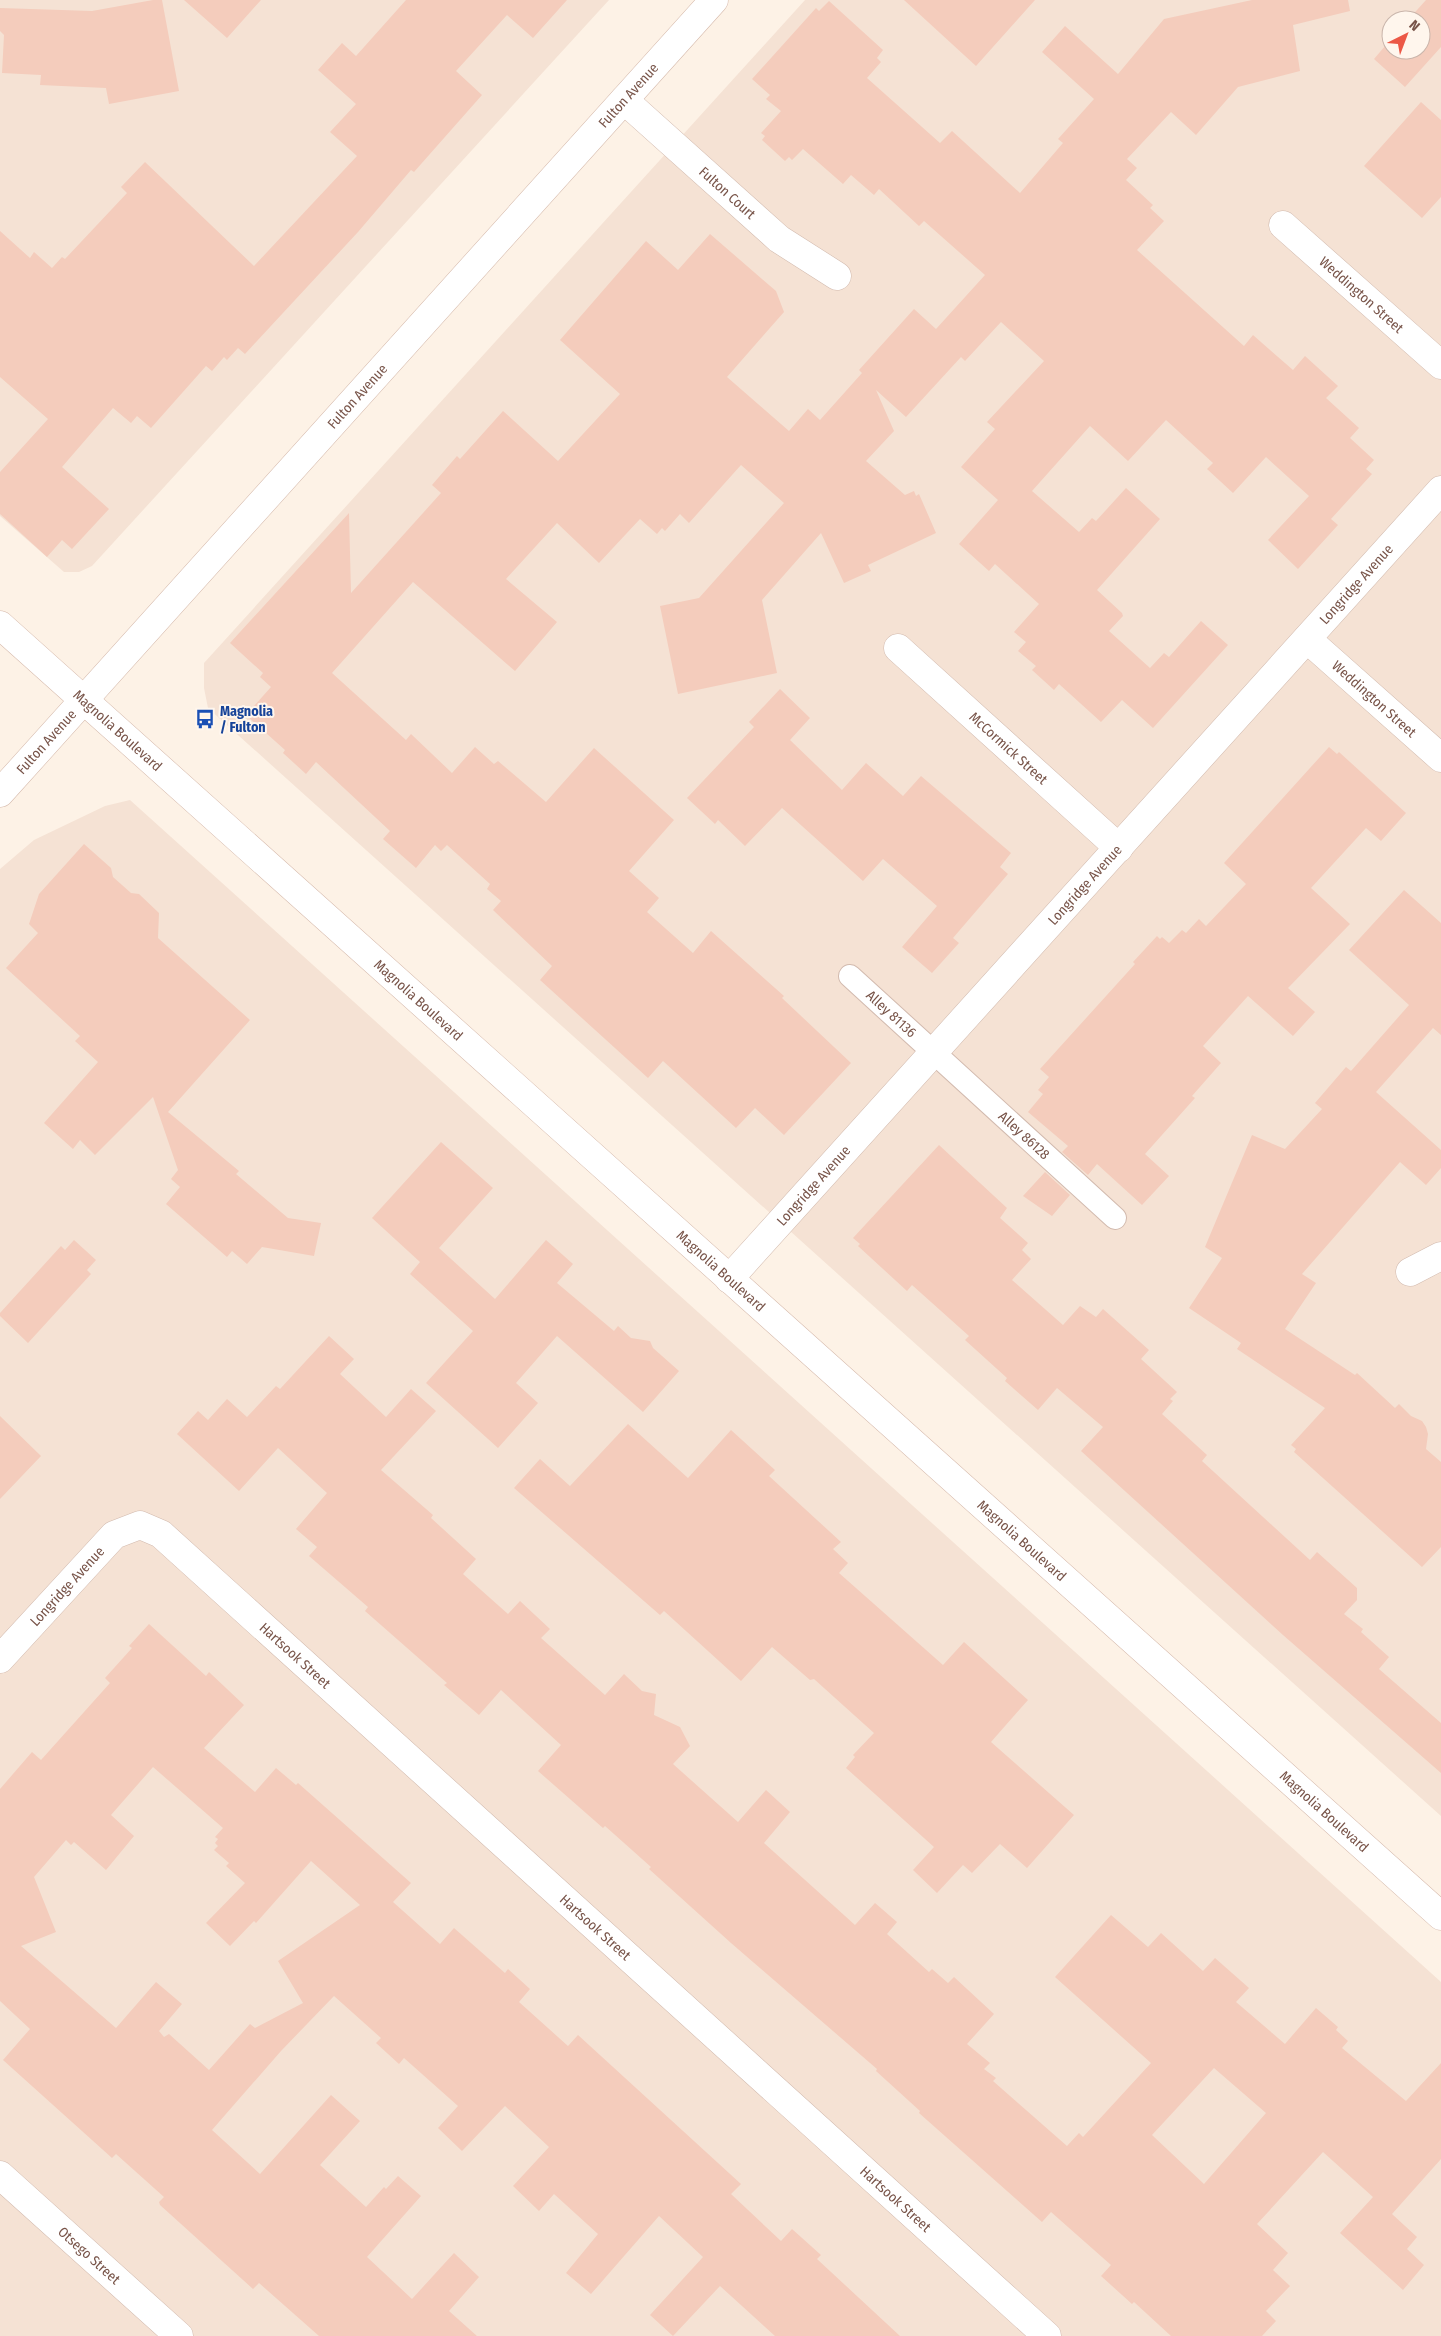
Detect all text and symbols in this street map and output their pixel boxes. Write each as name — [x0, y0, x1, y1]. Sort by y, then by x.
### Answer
north arrow — [1381, 10, 1431, 60]
text: N — [1406, 17, 1423, 35]
street label: Fulton Avenue — [595, 59, 662, 131]
street label: Fulton Court — [696, 163, 760, 223]
street label: Weddington Street — [1316, 253, 1407, 337]
street label: Fulton Avenue — [324, 360, 391, 432]
street label: Longridge Avenue — [1316, 541, 1397, 628]
street label: Weddington Street — [1329, 657, 1420, 741]
street label: Magnolia Boulevard — [70, 686, 166, 775]
place label: Magnolia / Fulton — [220, 703, 273, 736]
street label: Fulton Avenue — [13, 706, 80, 778]
bus stop icon: Magnolia / Fulton — [194, 708, 216, 730]
street label: McCormick Street — [966, 708, 1051, 788]
street label: Longridge Avenue — [1044, 841, 1125, 928]
street label: Magnolia Boulevard — [371, 956, 466, 1044]
street label: Alley 81136 — [863, 987, 920, 1041]
street label: Alley 86128 — [995, 1108, 1053, 1163]
street label: Longridge Avenue — [773, 1142, 854, 1229]
street label: Magnolia Boulevard — [673, 1227, 769, 1315]
street label: Magnolia Boulevard — [974, 1496, 1070, 1585]
street label: Longridge Avenue — [26, 1543, 108, 1629]
street label: Hartsook Street — [256, 1619, 334, 1692]
street label: Magnolia Boulevard — [1276, 1767, 1372, 1856]
street label: Hartsook Street — [556, 1891, 635, 1964]
street label: Hartsook Street — [857, 2163, 935, 2236]
street label: Otsego Street — [55, 2223, 124, 2288]

